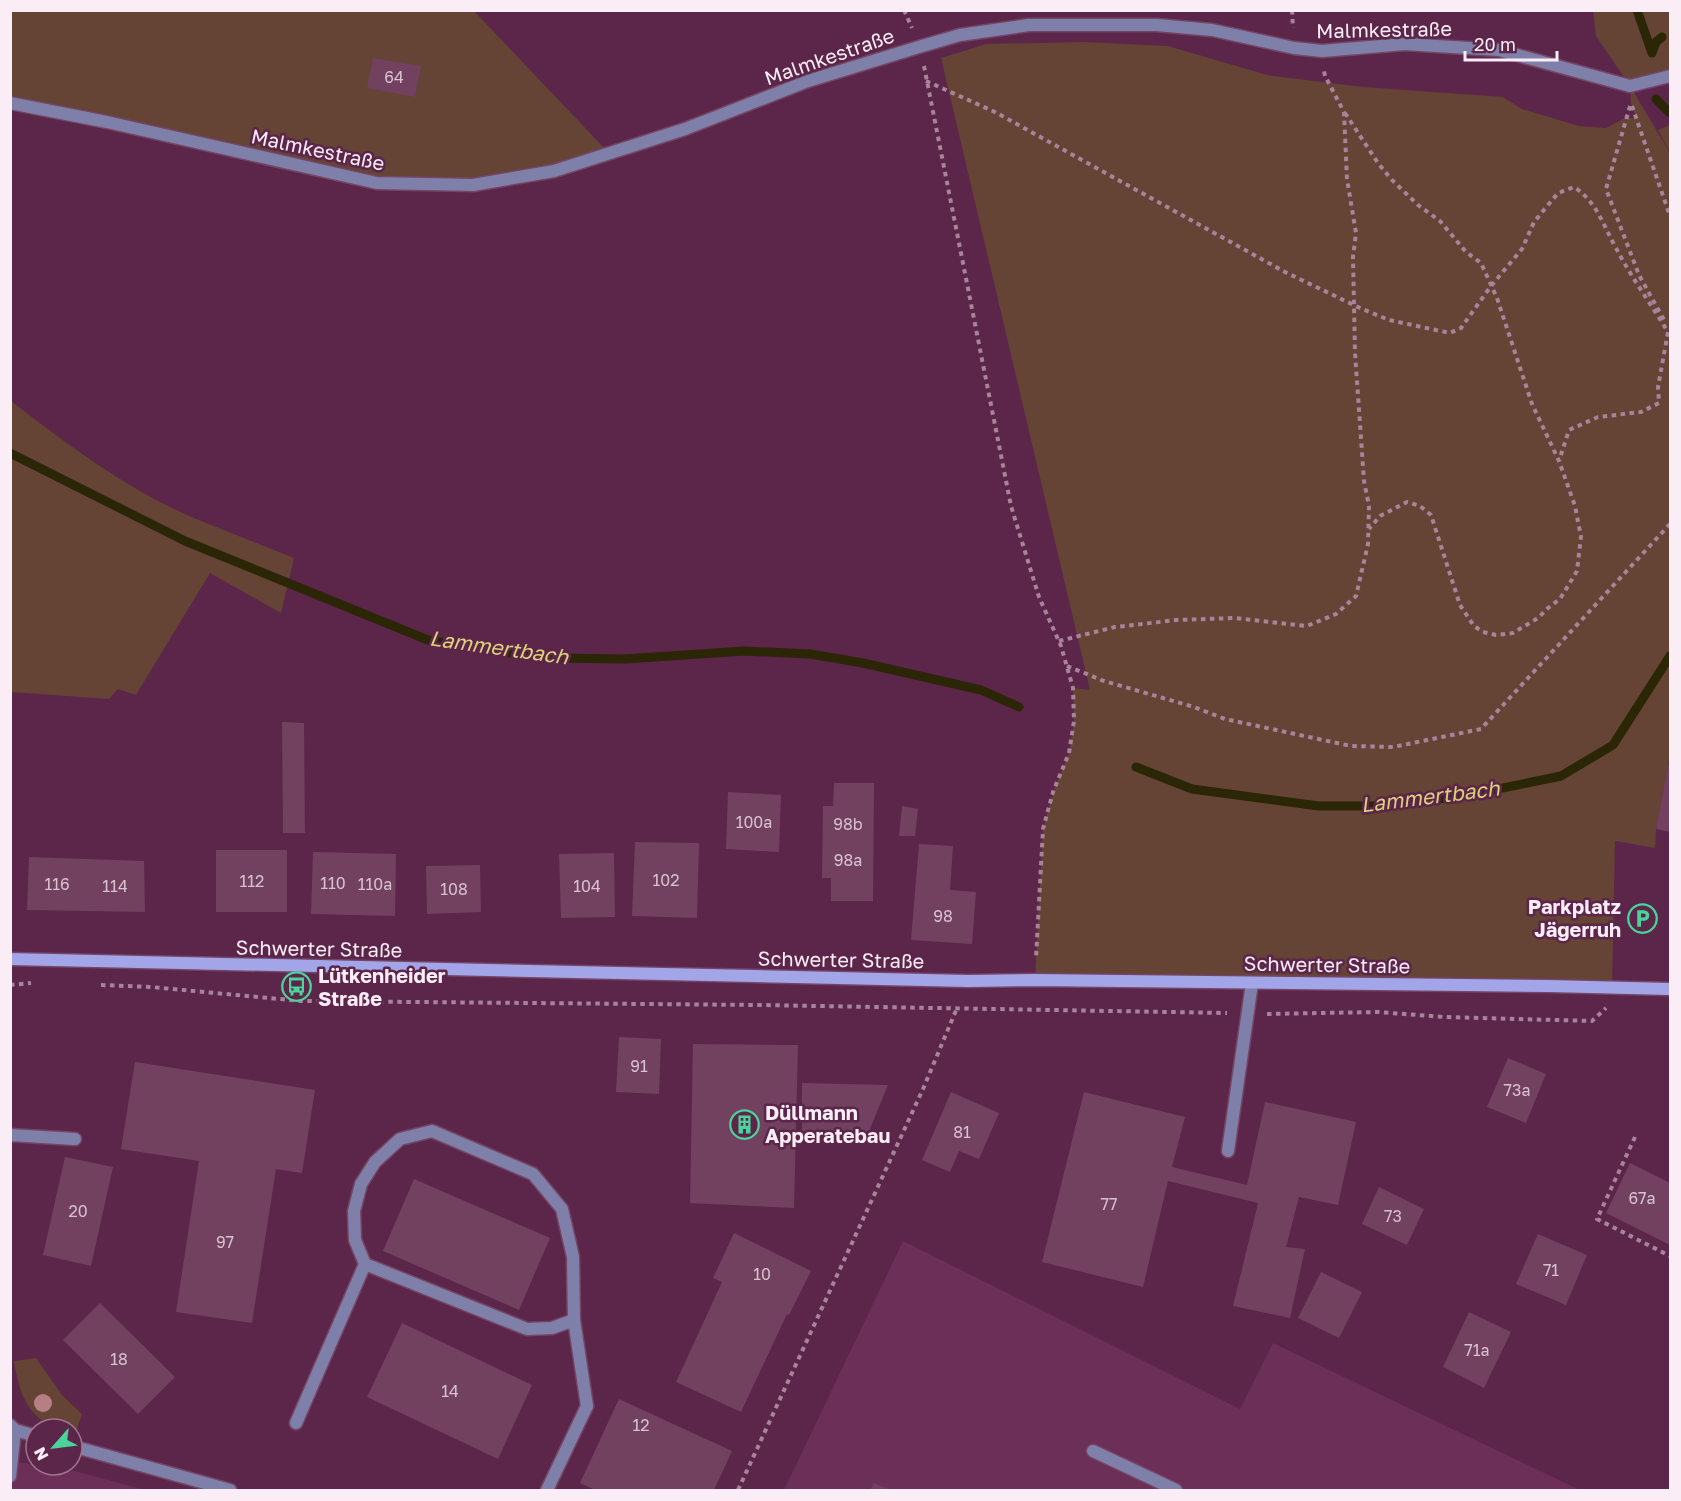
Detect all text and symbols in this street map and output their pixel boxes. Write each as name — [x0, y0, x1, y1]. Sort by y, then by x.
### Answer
street label: Malmkestraße — [1316, 16, 1452, 42]
street label: Malmkestraße — [761, 23, 897, 89]
scale bar — [1465, 24, 1556, 62]
text: 20 m — [1474, 33, 1516, 55]
house number: 64 — [384, 67, 404, 87]
street label: Malmkestraße — [249, 123, 387, 175]
water label: Lammertbach — [428, 624, 571, 670]
water label: Lammertbach — [1359, 774, 1502, 817]
house number: 100a — [736, 812, 772, 832]
house number: 98b — [833, 814, 863, 834]
house number: 98a — [834, 850, 862, 870]
house number: 102 — [653, 870, 679, 890]
house number: 112 — [240, 871, 264, 891]
house number: 110 — [320, 873, 346, 893]
house number: 116 — [44, 874, 70, 894]
house number: 110a — [358, 874, 392, 894]
house number: 114 — [102, 876, 128, 896]
house number: 104 — [573, 876, 601, 896]
house number: 108 — [440, 879, 468, 899]
place label: Parkplatz Jägerruh — [1528, 894, 1621, 941]
parking icon: Parkplatz Jägerruh — [1626, 902, 1658, 934]
house number: 98 — [933, 906, 953, 926]
street label: Schwerter Straße — [236, 935, 402, 961]
street label: Schwerter Straße — [758, 946, 924, 972]
street label: Schwerter Straße — [1244, 951, 1410, 977]
place label: Lütkenheider Straße — [318, 963, 446, 1010]
bus stop icon: Lütkenheider Straße — [281, 970, 313, 1002]
house number: 91 — [630, 1056, 648, 1076]
house number: 73a — [1504, 1080, 1530, 1100]
place label: Düllmann Apperatebau — [765, 1100, 890, 1147]
building icon: Düllmann Apperatebau — [728, 1108, 760, 1140]
house number: 81 — [953, 1122, 971, 1142]
house number: 67a — [1628, 1188, 1656, 1208]
house number: 77 — [1101, 1194, 1117, 1214]
house number: 20 — [68, 1201, 88, 1221]
house number: 73 — [1384, 1206, 1402, 1226]
house number: 97 — [216, 1232, 234, 1252]
house number: 71 — [1543, 1260, 1559, 1280]
house number: 10 — [753, 1264, 771, 1284]
house number: 71a — [1464, 1340, 1490, 1360]
house number: 18 — [110, 1349, 128, 1369]
house number: 14 — [441, 1381, 459, 1401]
house number: 12 — [632, 1415, 650, 1435]
north arrow — [24, 1417, 84, 1477]
text: N — [29, 1444, 52, 1464]

